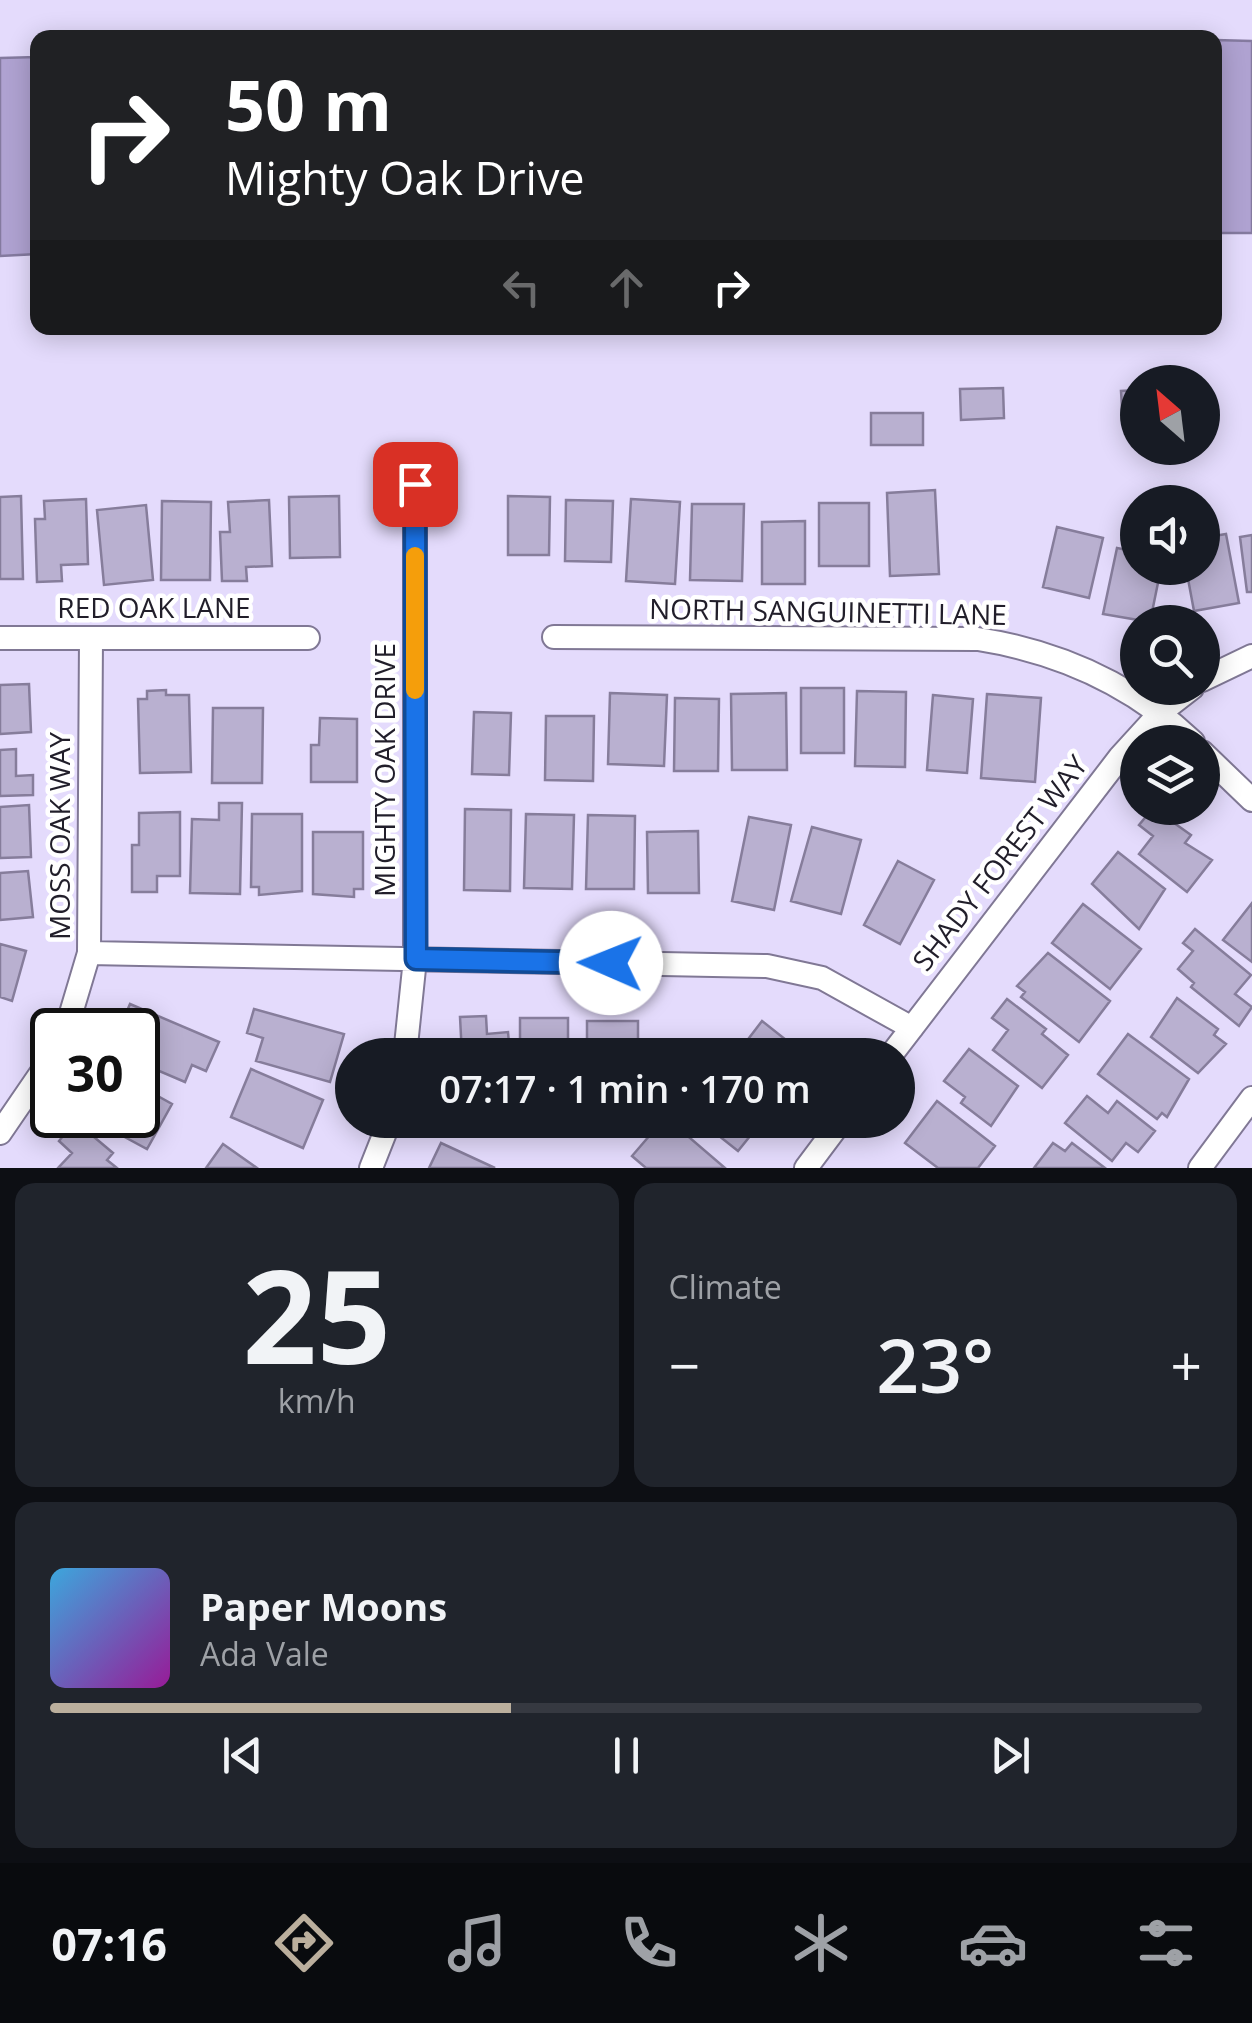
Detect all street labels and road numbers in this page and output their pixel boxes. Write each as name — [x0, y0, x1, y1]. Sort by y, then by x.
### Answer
street label: RED OAK LANE — [57, 588, 251, 626]
street label: NORTH SANGUINETTI LANE — [649, 589, 1007, 633]
street label: MIGHTY OAK DRIVE — [365, 643, 403, 897]
street label: MOSS OAK WAY — [40, 732, 78, 940]
street label: SHADY FOREST WAY — [903, 747, 1095, 978]

